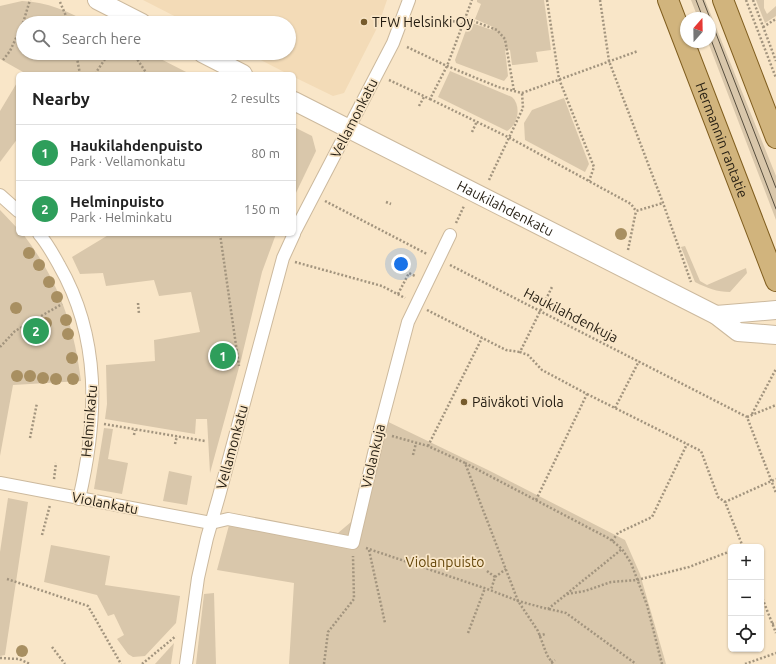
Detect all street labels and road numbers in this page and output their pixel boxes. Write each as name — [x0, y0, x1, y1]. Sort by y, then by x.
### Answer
street label: Vellamonkatu — [327, 76, 381, 160]
street label: Hermannin rantatie — [692, 80, 751, 200]
street label: Haukilahdenkatu — [454, 177, 556, 239]
street label: Haukilahdenkuja — [521, 284, 621, 346]
street label: Helminkatu — [78, 384, 100, 458]
street label: Vellamonkatu — [213, 403, 251, 491]
street label: Violankuja — [358, 422, 388, 490]
street label: Violankatu — [70, 489, 140, 517]

